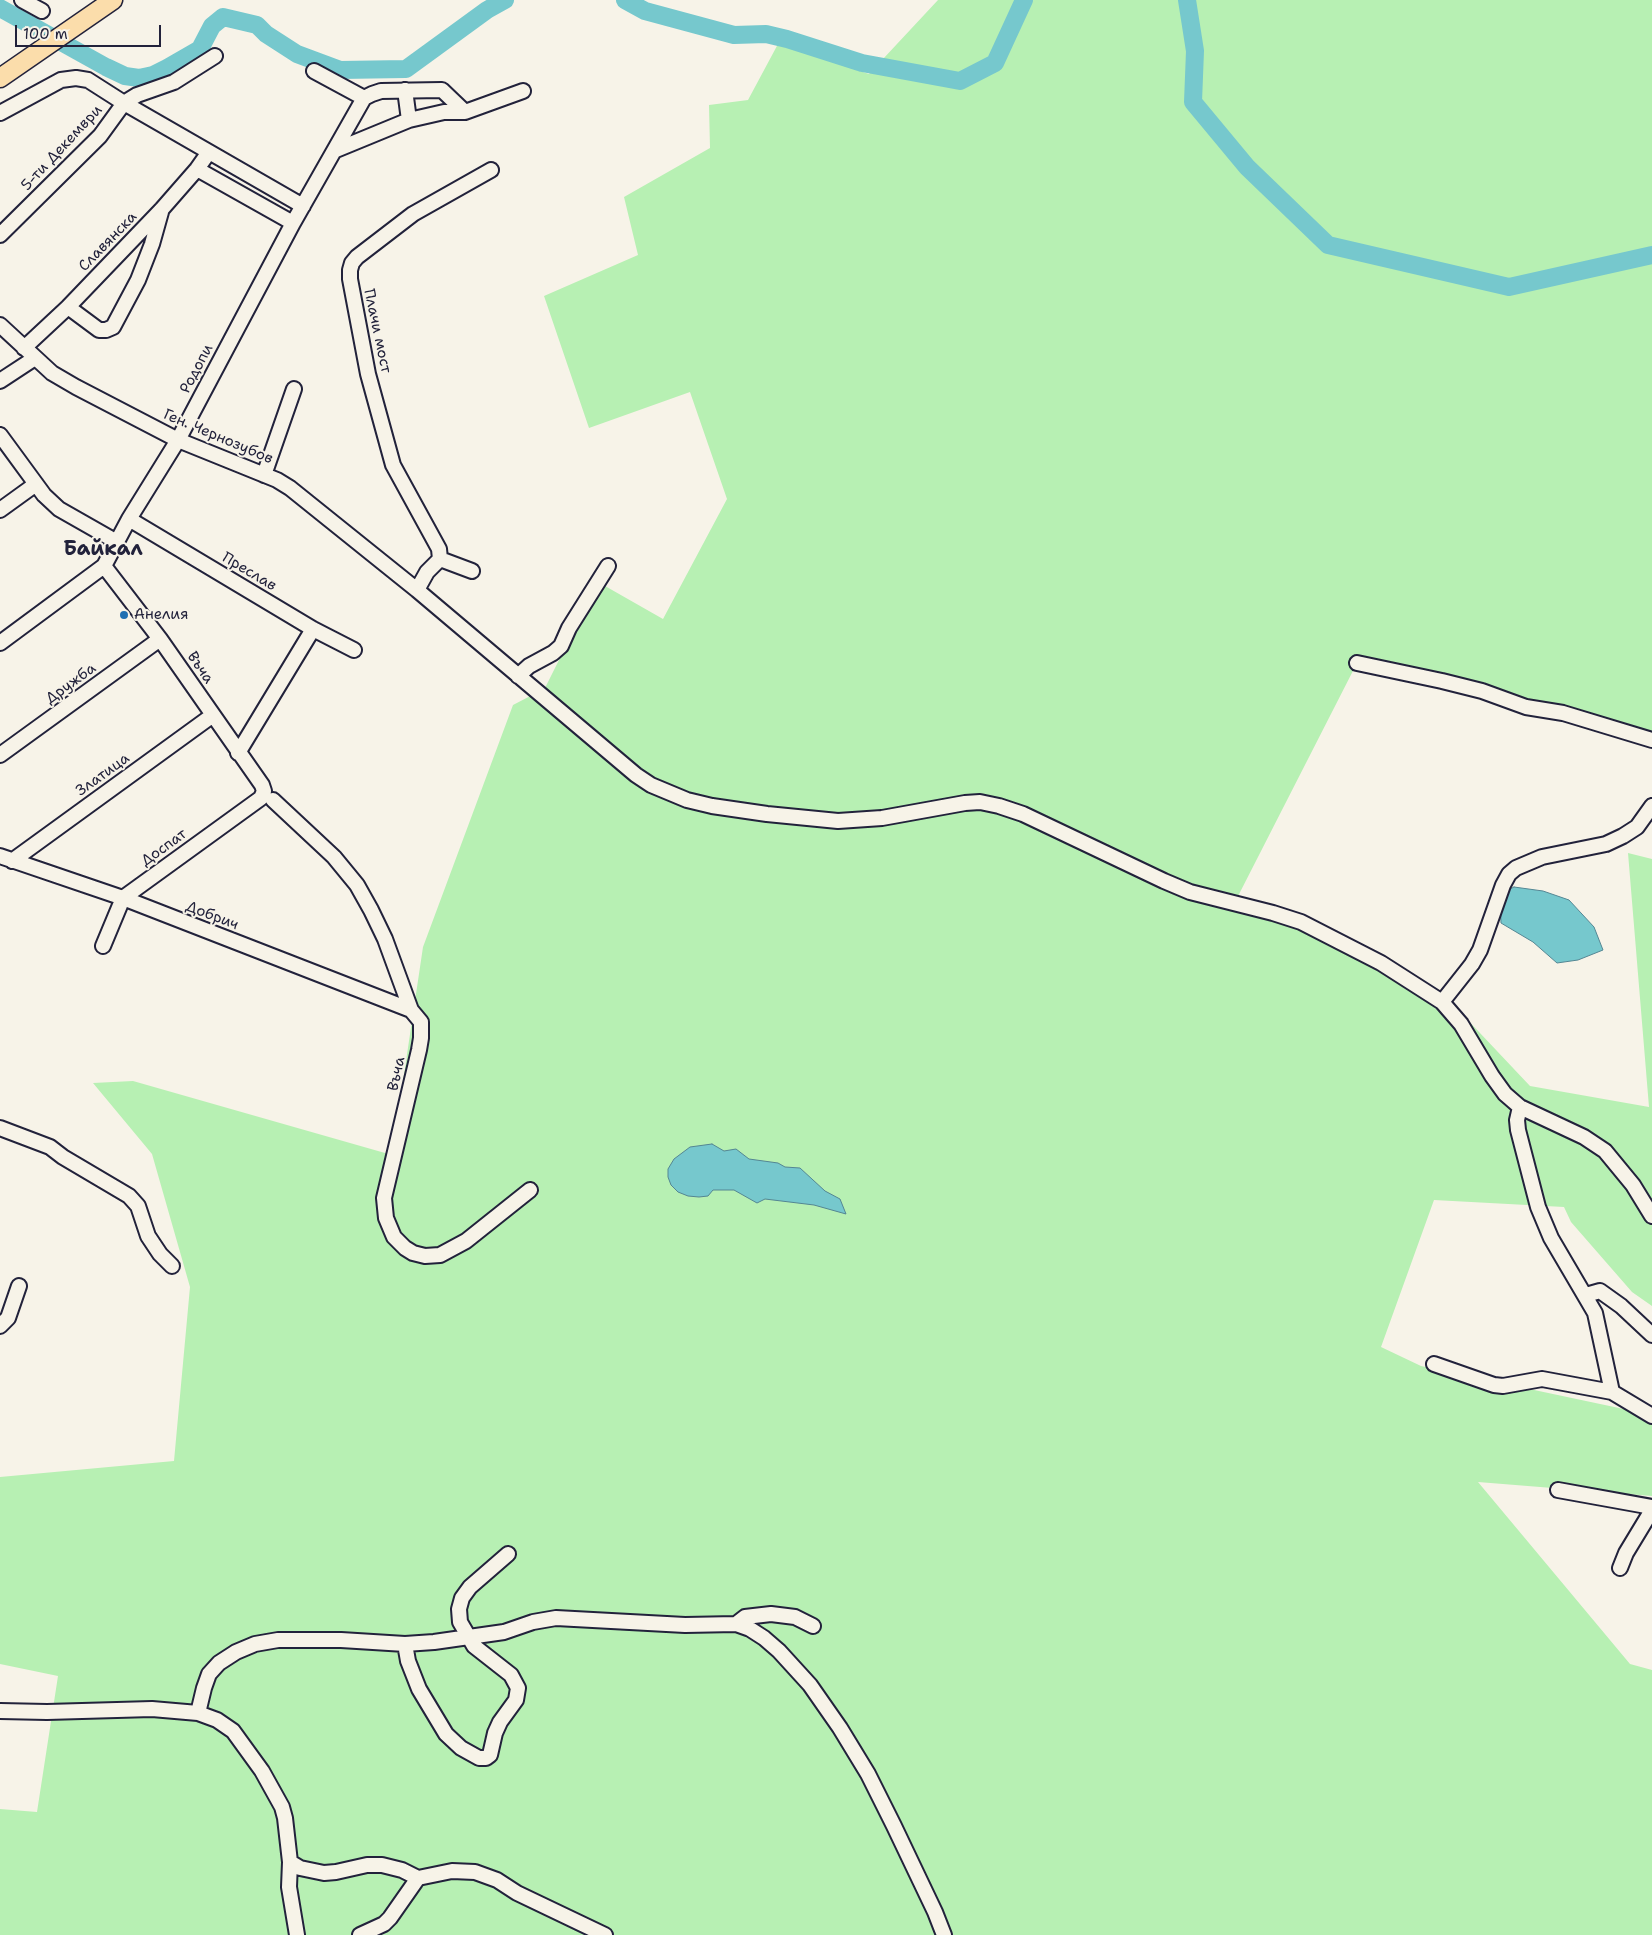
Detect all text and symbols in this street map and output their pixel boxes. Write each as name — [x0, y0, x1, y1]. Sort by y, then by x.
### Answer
scale bar — [18, 15, 164, 47]
text: 100 m — [23, 24, 68, 44]
street label: 5-ти Декември — [18, 101, 106, 195]
street label: Славянска — [75, 208, 141, 276]
street label: Плачи мост — [359, 287, 395, 375]
street label: Родопи — [177, 341, 217, 397]
street label: Ген. Чернозубов — [160, 406, 276, 468]
district label: Байкал — [63, 538, 143, 562]
street label: Преслав — [219, 549, 279, 595]
place label: Анелия — [134, 606, 188, 624]
marker: Анелия — [118, 609, 130, 621]
street label: Въча — [183, 649, 217, 687]
street label: Дружба — [42, 660, 100, 708]
street label: Златица — [73, 750, 133, 800]
street label: Доспат — [138, 825, 190, 871]
street label: Добрич — [183, 898, 241, 934]
street label: Въча — [384, 1055, 410, 1093]

